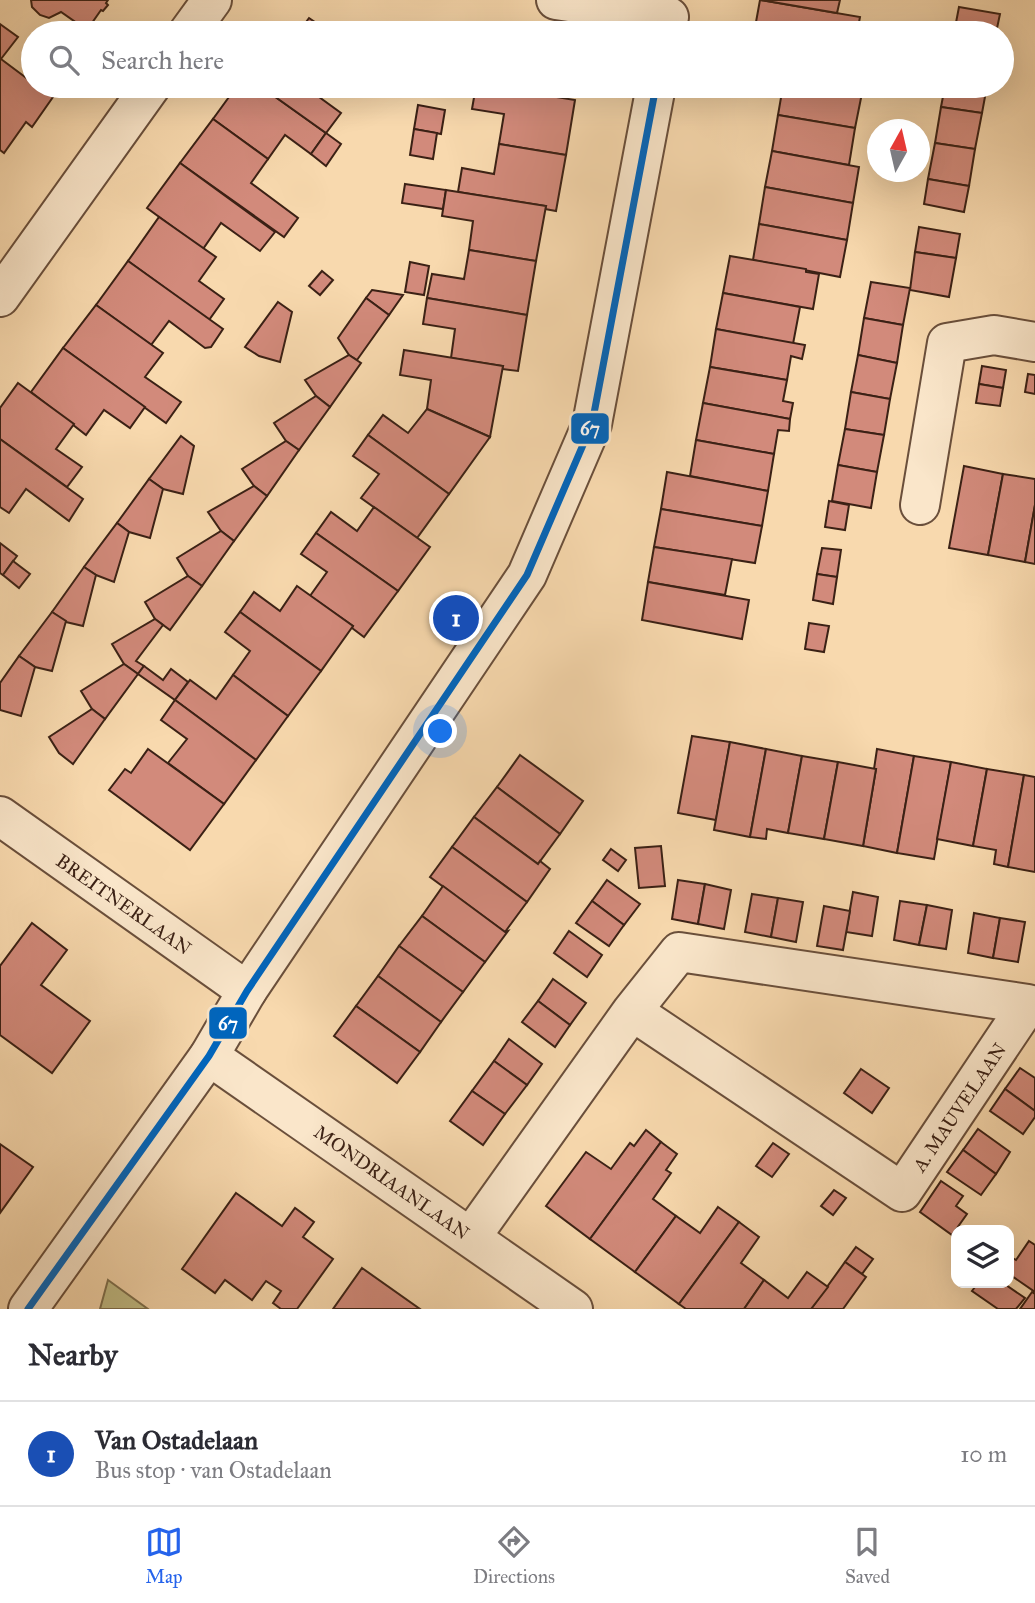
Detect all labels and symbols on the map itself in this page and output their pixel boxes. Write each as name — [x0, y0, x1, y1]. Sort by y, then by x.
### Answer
north arrow — [867, 119, 930, 182]
line badge: 67 — [570, 412, 610, 445]
text: 67 — [580, 417, 600, 440]
pin: 1 — [433, 592, 479, 644]
your location — [423, 714, 457, 748]
street label: BREITNERLAAN — [52, 849, 196, 960]
line badge: 67 — [208, 1006, 248, 1040]
text: 67 — [218, 1012, 238, 1035]
street label: A. MAUVELAAN — [907, 1038, 1011, 1177]
street label: MONDRIAANLAAN — [310, 1120, 474, 1245]

